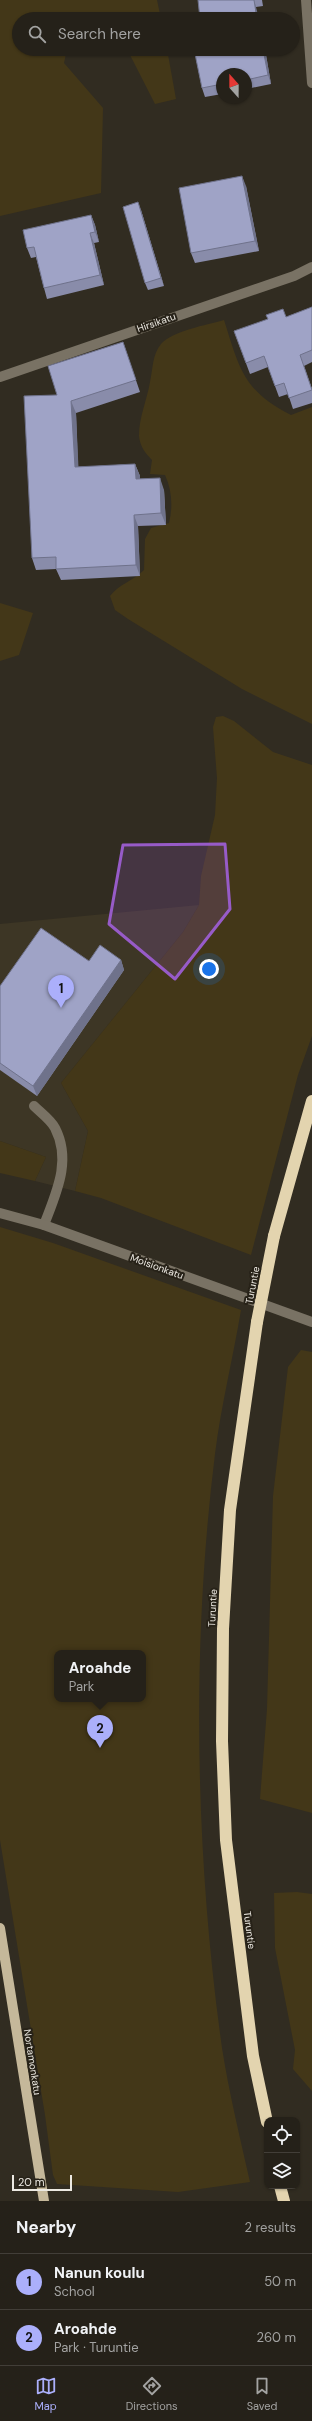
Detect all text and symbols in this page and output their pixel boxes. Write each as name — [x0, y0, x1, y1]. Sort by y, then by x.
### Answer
search box — [12, 12, 300, 56]
icon: search — [26, 23, 48, 45]
text: Search here — [58, 24, 141, 44]
north arrow — [216, 68, 252, 104]
street label: Hirsikatu — [135, 310, 178, 335]
your location — [199, 959, 219, 979]
pin: 1 — [48, 975, 74, 1008]
street label: Moisionkatu — [128, 1251, 186, 1282]
street label: Turuntie — [242, 1265, 263, 1305]
street label: Turuntie — [205, 1588, 220, 1627]
popup — [54, 1650, 146, 1702]
text: Aroahde — [69, 1658, 131, 1678]
text: Park — [69, 1678, 94, 1695]
pin: 2 — [87, 1715, 113, 1748]
street label: Turuntie — [241, 1910, 258, 1950]
street label: Nortamonkatu — [21, 2028, 44, 2096]
map controls — [264, 2117, 300, 2189]
button: locate — [264, 2117, 300, 2153]
button: layers — [264, 2153, 300, 2189]
scale bar — [12, 2173, 72, 2192]
text: 20 m — [18, 2175, 44, 2189]
text: Nearby — [16, 2216, 76, 2238]
text: 2 results — [245, 2219, 296, 2236]
text: Nanun koulu — [54, 2263, 145, 2283]
text: 1 — [27, 2273, 31, 2290]
text: 50 m — [264, 2273, 296, 2290]
text: School — [54, 2283, 95, 2300]
text: Aroahde — [54, 2319, 117, 2339]
text: 2 — [25, 2329, 33, 2346]
text: 260 m — [256, 2329, 296, 2346]
text: Park · Turuntie — [54, 2339, 139, 2356]
tab: Map — [35, 2375, 57, 2413]
tab: Directions — [126, 2375, 178, 2413]
tab: Saved — [247, 2375, 277, 2413]

